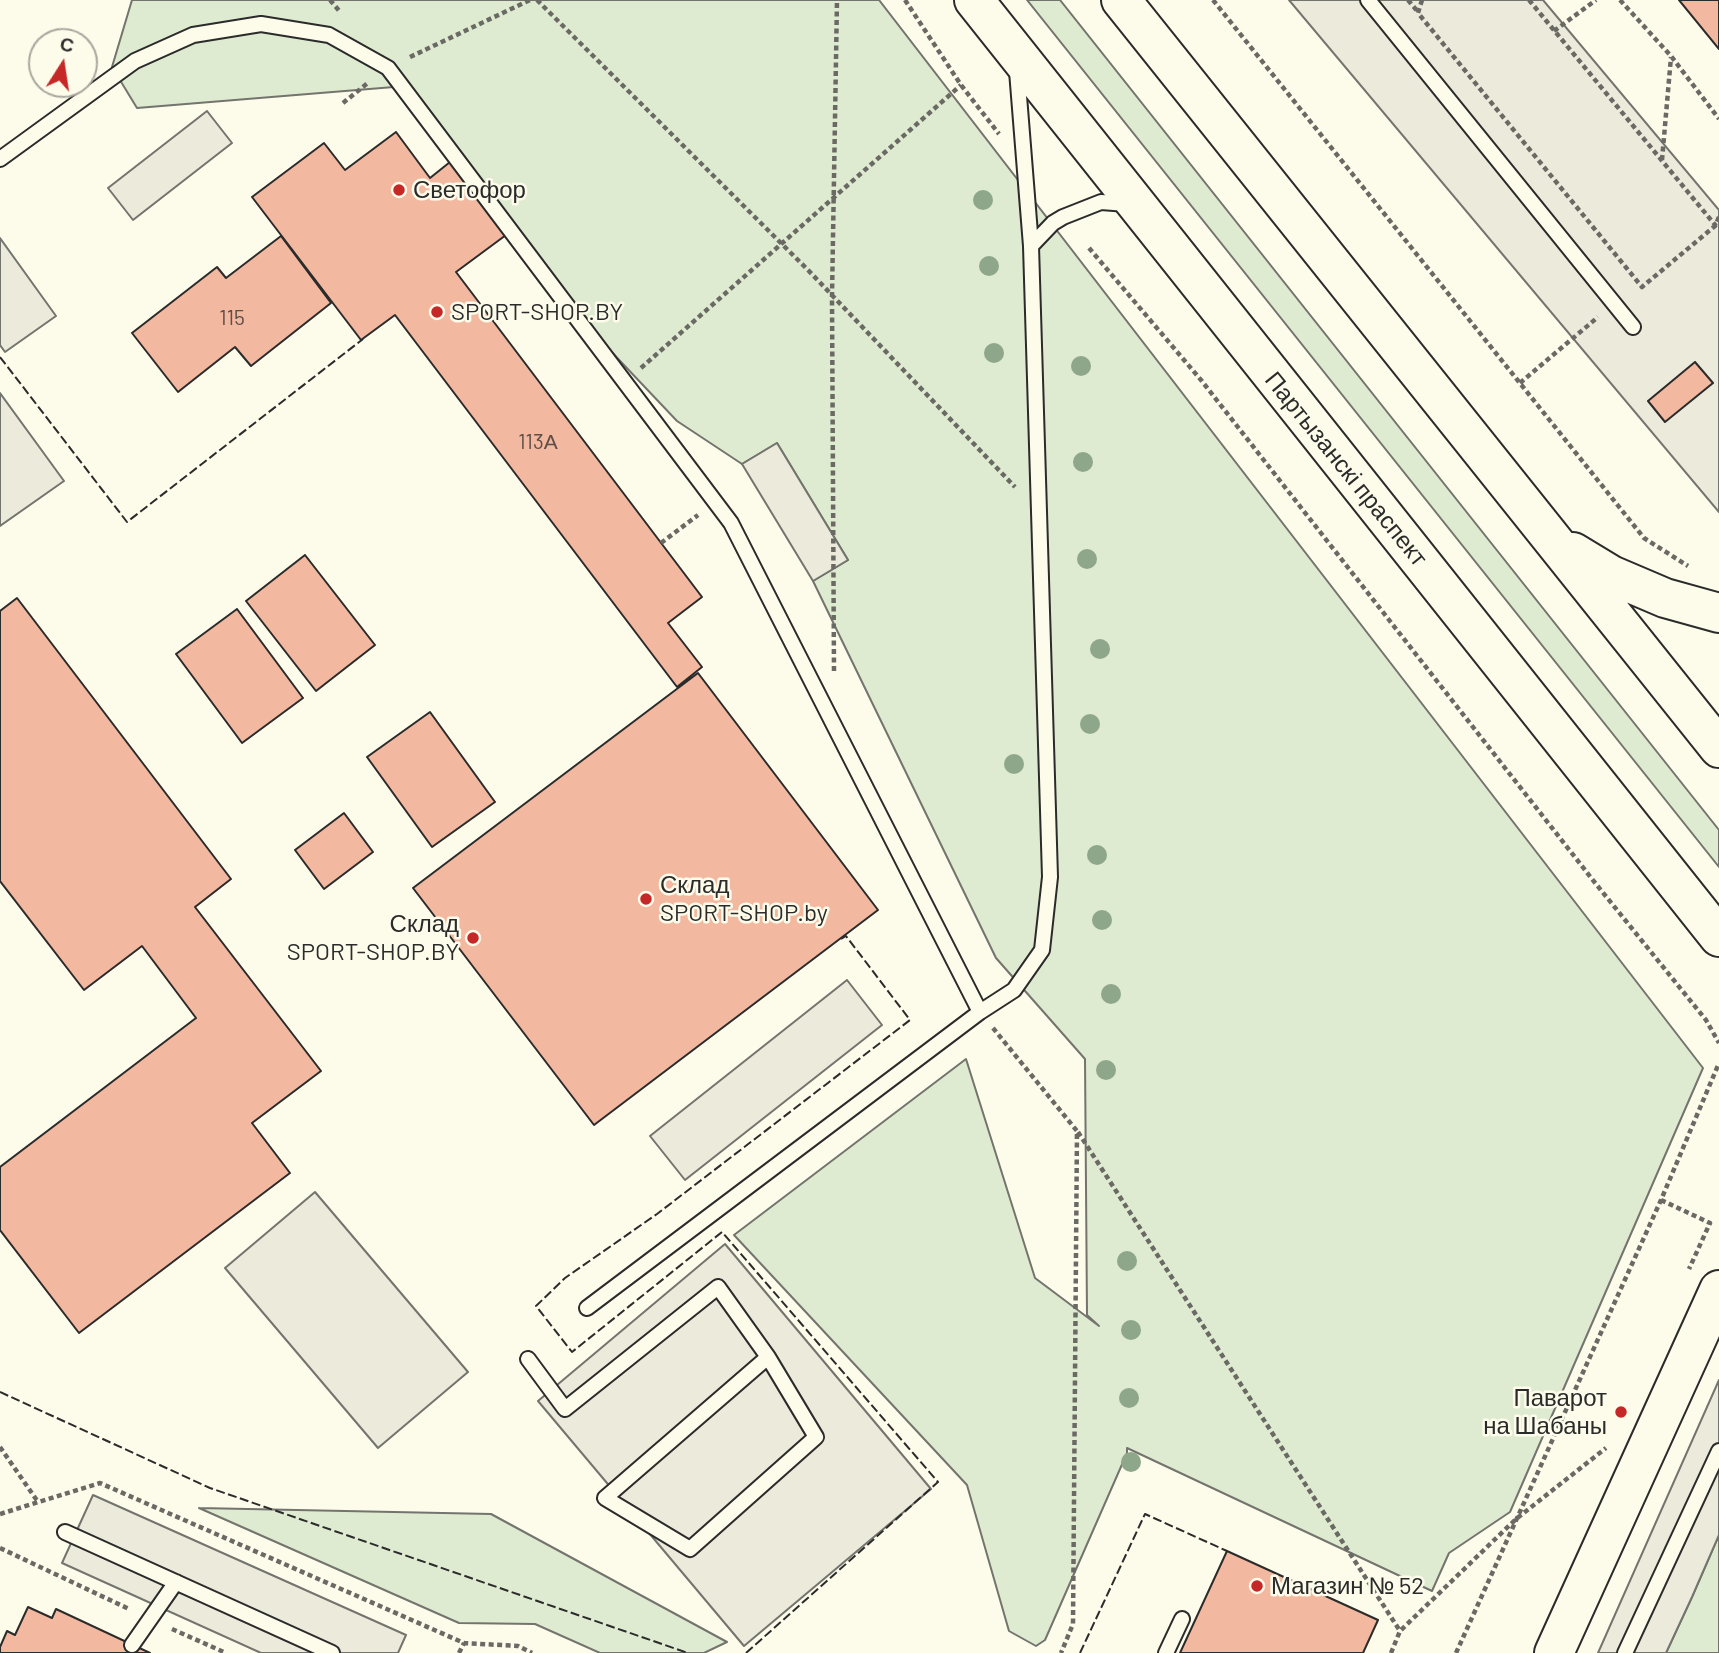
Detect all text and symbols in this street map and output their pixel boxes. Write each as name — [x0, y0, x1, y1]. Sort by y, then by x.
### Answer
north arrow — [28, 28, 98, 98]
text: С — [58, 31, 76, 57]
place label: Светофор — [413, 176, 526, 204]
marker: Светофор — [391, 182, 407, 198]
place label: SPORT-SHOP.BY — [451, 298, 623, 326]
marker: SPORT-SHOP.BY — [429, 304, 445, 320]
house number: 115 — [219, 305, 245, 331]
street label: Партызанскі праспект — [1259, 366, 1433, 572]
house number: 113А — [518, 429, 558, 455]
place label: Склад SPORT-SHOP.by — [660, 871, 828, 927]
marker: Склад SPORT-SHOP.by — [638, 891, 654, 907]
place label: Склад SPORT-SHOP.BY — [287, 910, 459, 966]
marker: Склад SPORT-SHOP.BY — [465, 930, 481, 946]
place label: Паварот на Шабаны — [1483, 1384, 1607, 1440]
marker: Паварот на Шабаны — [1613, 1404, 1629, 1420]
place label: Магазин № 52 — [1271, 1572, 1424, 1600]
marker: Магазин № 52 — [1249, 1578, 1265, 1594]

